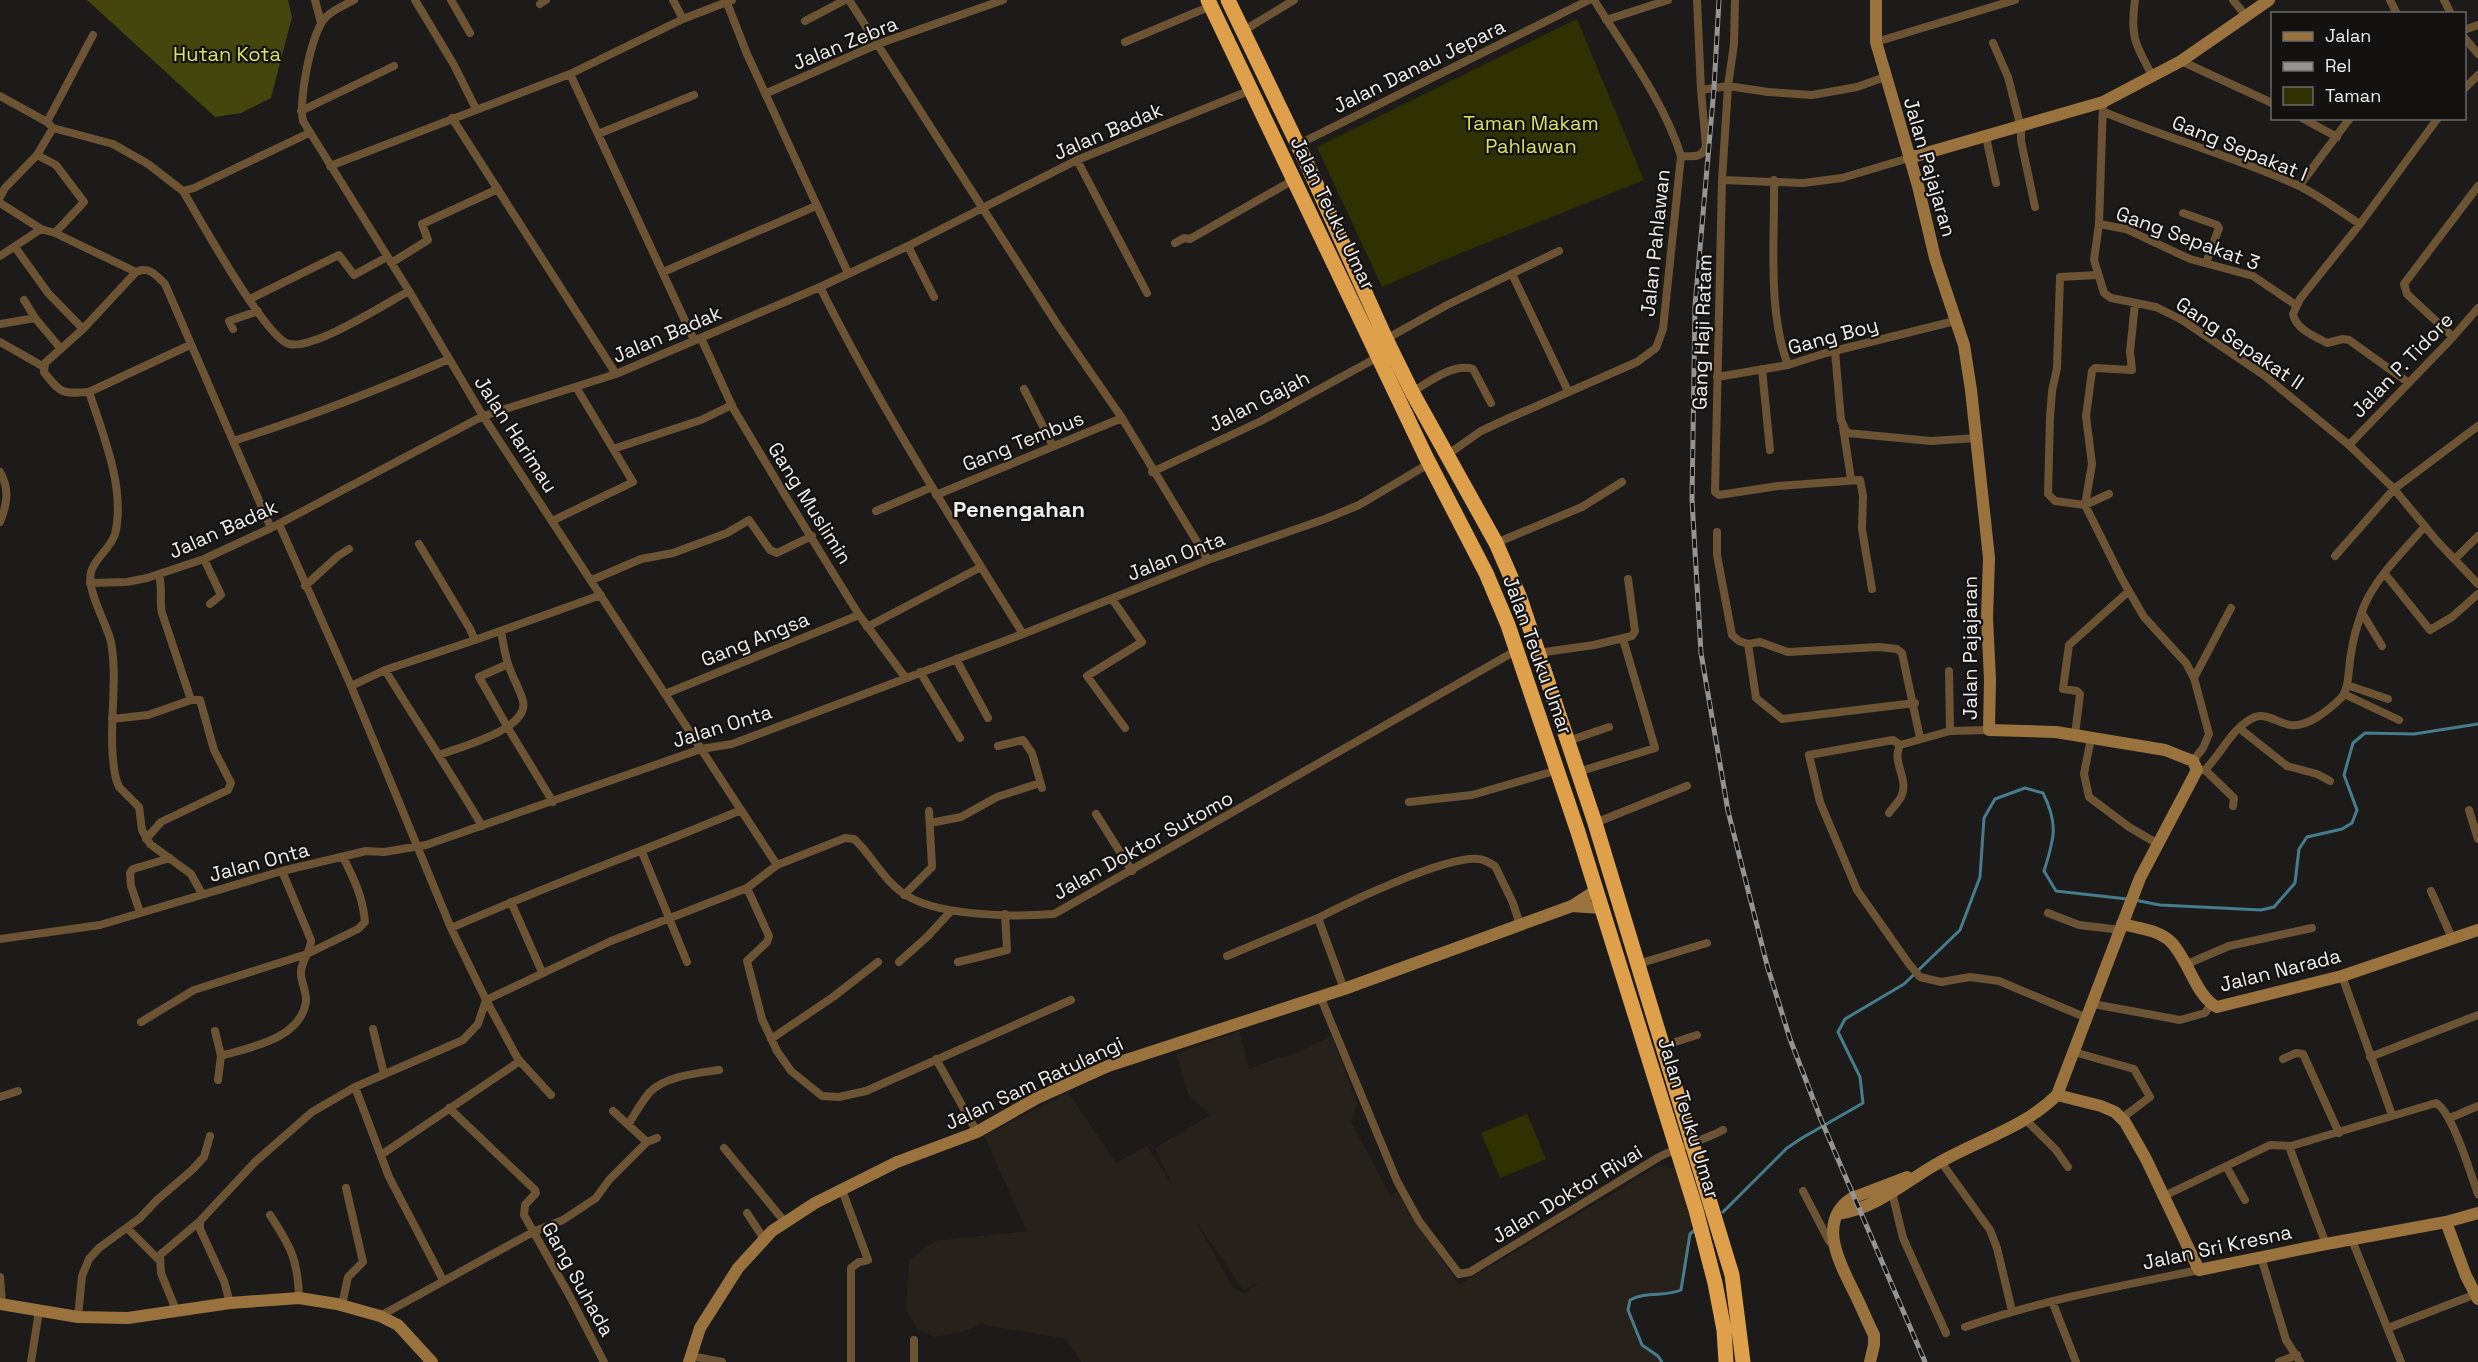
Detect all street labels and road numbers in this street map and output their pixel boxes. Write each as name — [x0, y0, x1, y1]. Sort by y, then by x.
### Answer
street label: Jalan Zebra — [789, 10, 901, 76]
street label: Jalan Danau Jepara — [1329, 13, 1509, 119]
street label: Jalan Pajajaran — [1898, 94, 1962, 240]
street label: Jalan Badak — [1049, 96, 1167, 166]
street label: Gang Sepakat I — [2168, 109, 2312, 187]
street label: Jalan Teuku Umar — [1285, 132, 1381, 294]
street label: Jalan Pahlawan — [1634, 168, 1676, 318]
street label: Gang Sepakat 3 — [2112, 200, 2264, 276]
street label: Gang Haji Ratam — [1686, 254, 1718, 410]
street label: Gang Sepakat II — [2171, 291, 2309, 395]
street label: Jalan Badak — [608, 299, 726, 369]
street label: Jalan P. Tidore — [2345, 307, 2459, 423]
street label: Gang Boy — [1785, 311, 1881, 361]
street label: Jalan Gajah — [1204, 364, 1314, 438]
street label: Jalan Harimau — [468, 371, 564, 497]
street label: Gang Tembus — [958, 405, 1088, 477]
street label: Gang Muslimin — [762, 437, 858, 569]
street label: Jalan Badak — [165, 493, 282, 565]
street label: Jalan Onta — [1123, 525, 1229, 587]
street label: Jalan Teuku Umar — [1497, 572, 1579, 738]
street label: Jalan Pajajaran — [1957, 576, 1983, 720]
street label: Gang Angsa — [697, 606, 813, 672]
street label: Jalan Onta — [669, 699, 775, 753]
street label: Jalan Doktor Sutomo — [1048, 785, 1238, 905]
street label: Jalan Onta — [206, 836, 312, 888]
street label: Jalan Narada — [2217, 942, 2343, 998]
street label: Jalan Sam Ratulangi — [941, 1030, 1127, 1136]
street label: Jalan Teuku Umar — [1652, 1034, 1726, 1202]
street label: Jalan Doktor Rivai — [1487, 1139, 1647, 1249]
street label: Gang Suhada — [536, 1217, 620, 1341]
street label: Jalan Sri Kresna — [2140, 1218, 2294, 1276]

